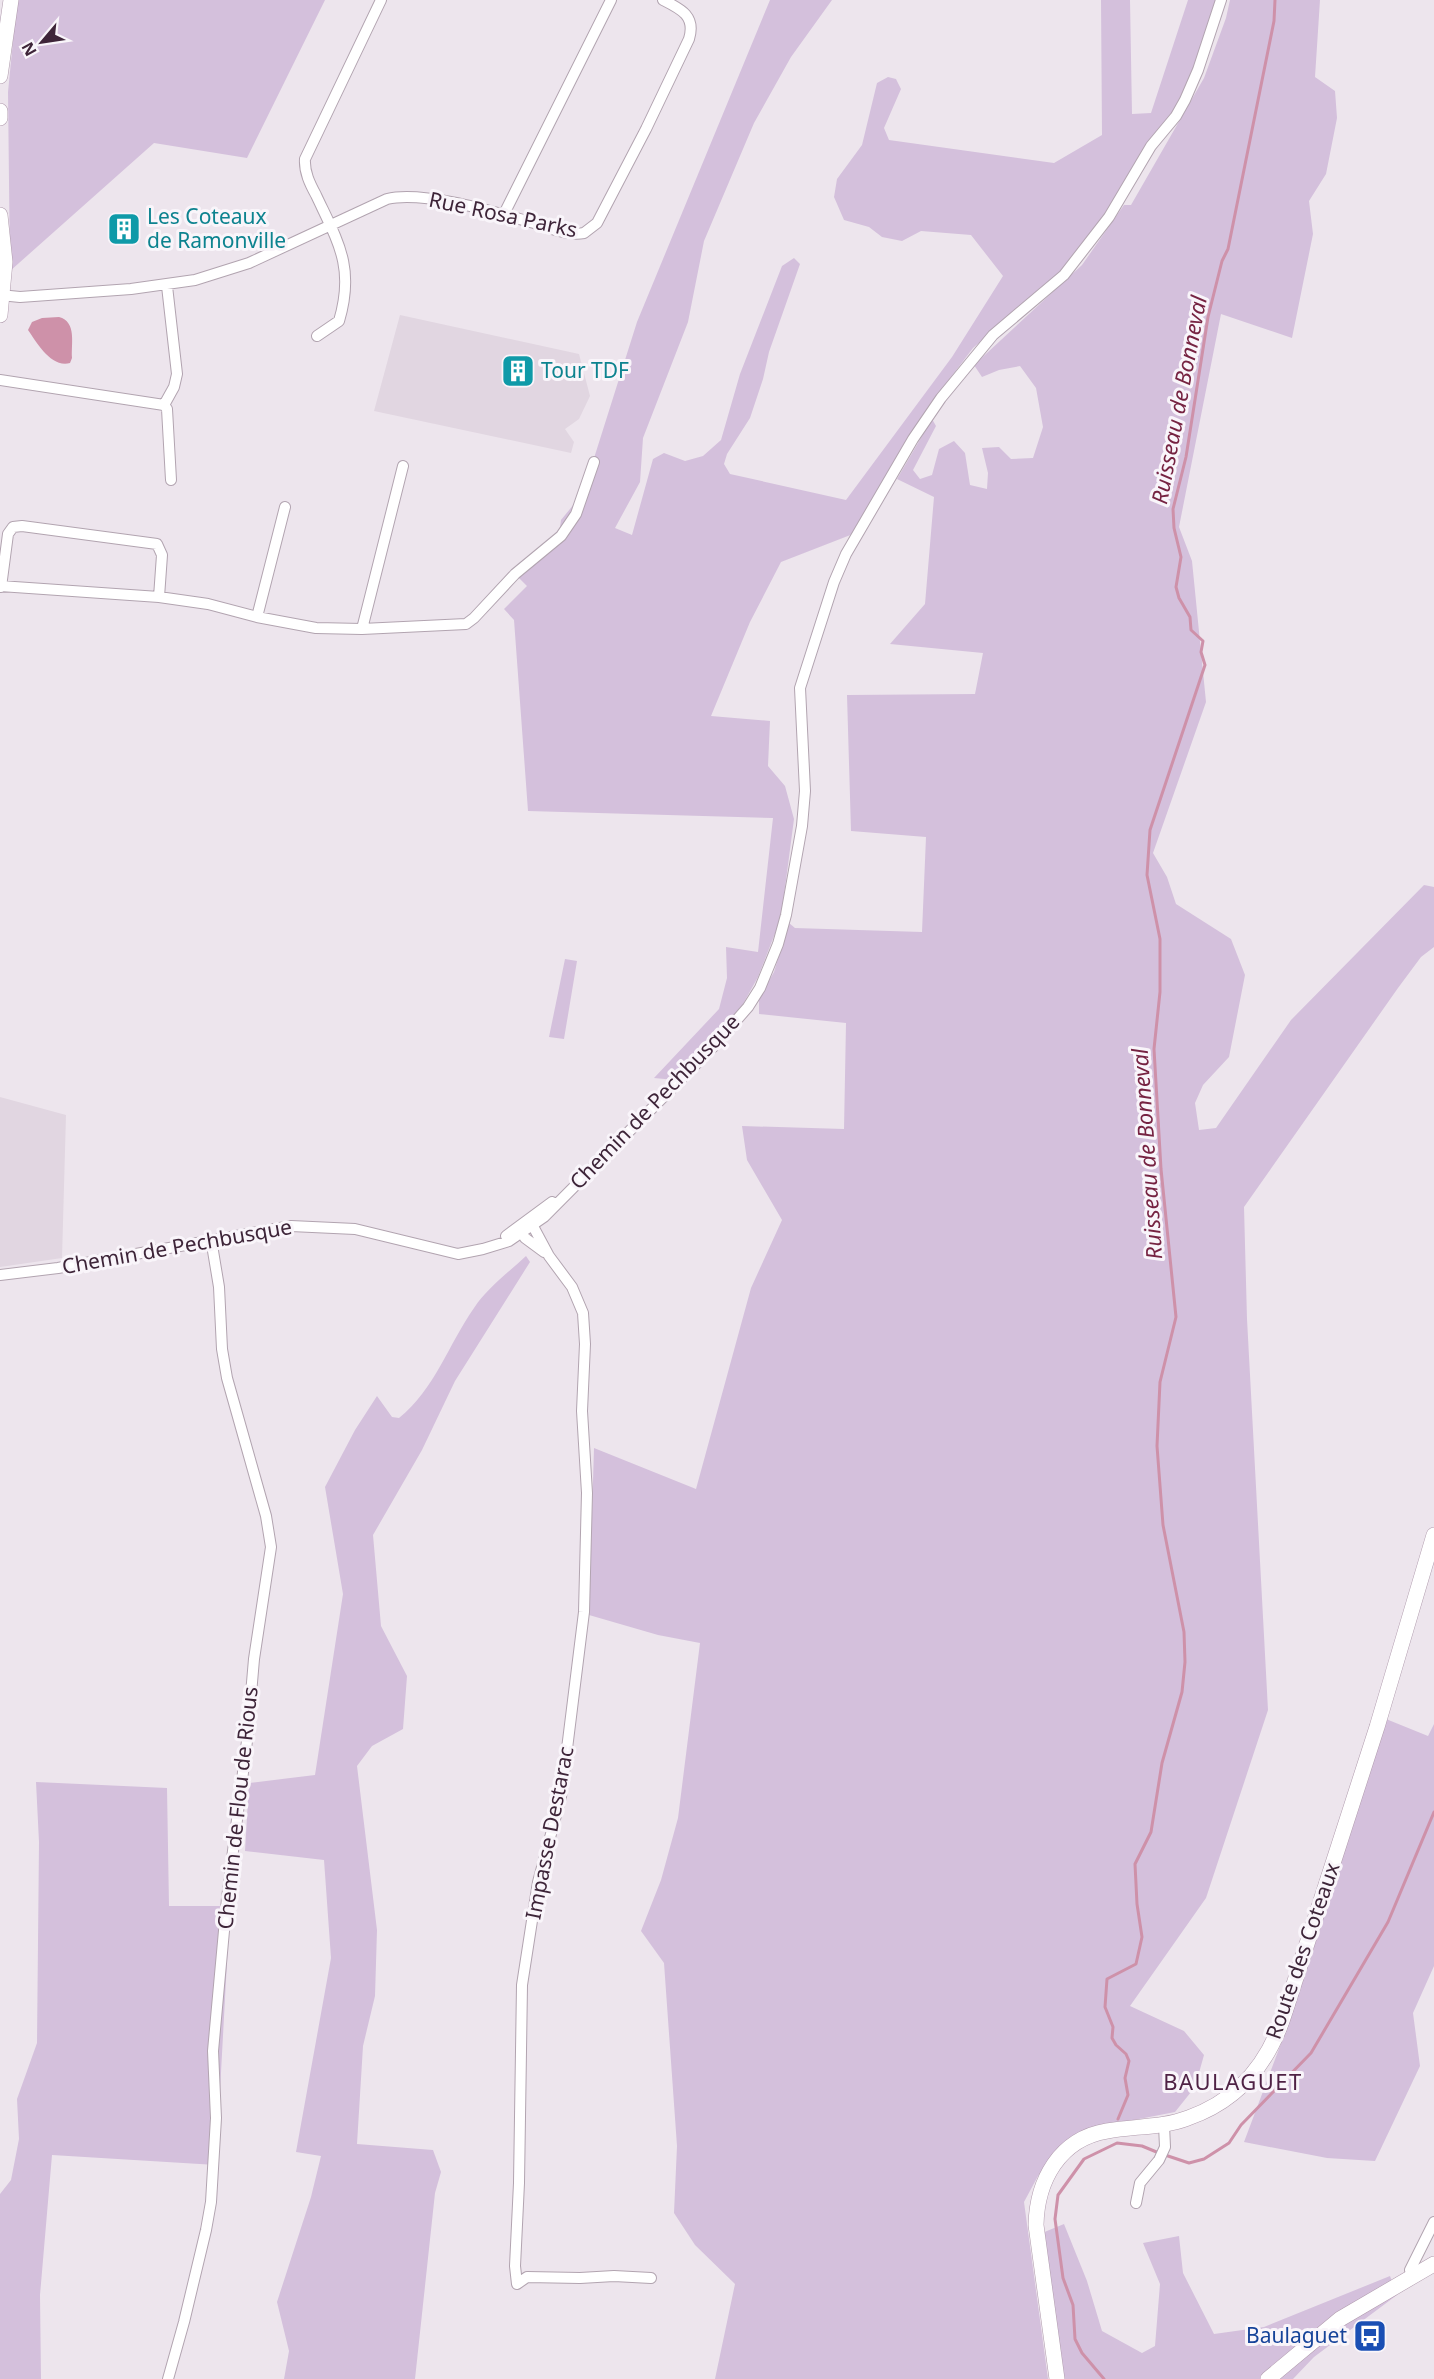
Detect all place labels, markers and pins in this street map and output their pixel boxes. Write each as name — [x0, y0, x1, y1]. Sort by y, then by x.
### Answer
place label: Les Coteaux de Ramonville — [147, 202, 286, 254]
building icon: Les Coteaux de Ramonville — [106, 211, 142, 247]
building icon: Tour TDF — [500, 353, 536, 389]
place label: Tour TDF — [541, 356, 629, 384]
bus stop icon: Baulaguet — [1352, 2318, 1388, 2354]
place label: Baulaguet — [1246, 2321, 1347, 2349]

